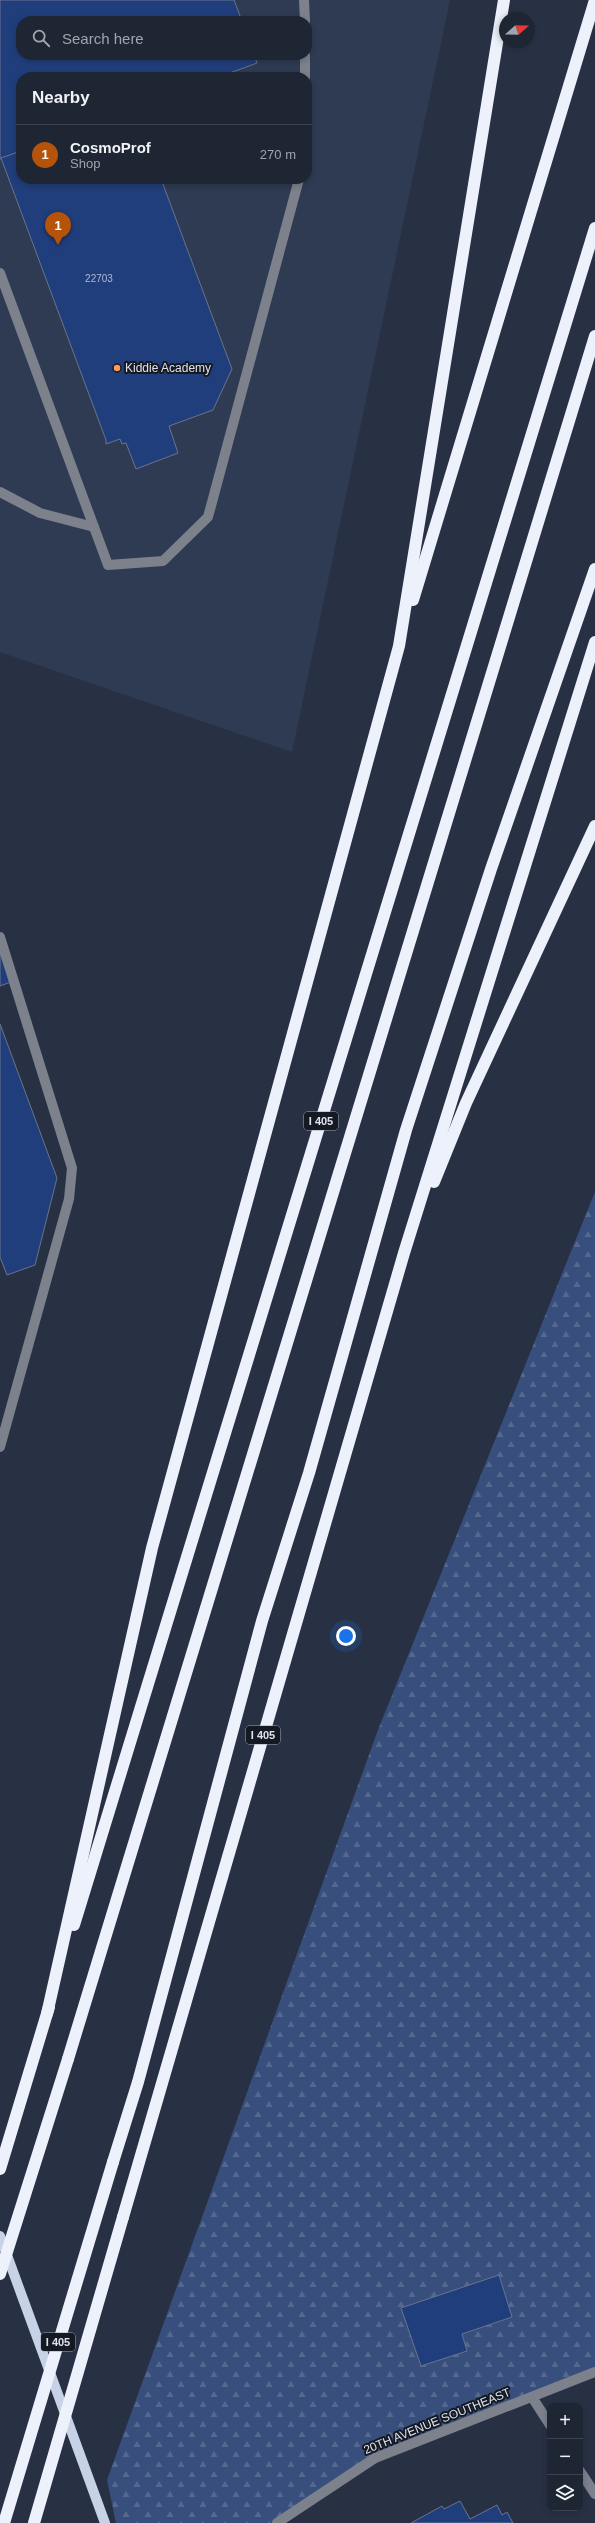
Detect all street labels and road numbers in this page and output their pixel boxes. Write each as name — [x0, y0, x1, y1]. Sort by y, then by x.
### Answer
road number: I 405 — [304, 1112, 338, 1130]
road number: I 405 — [246, 1726, 280, 1744]
road number: I 405 — [41, 2333, 75, 2351]
street label: 20TH AVENUE SOUTHEAST — [362, 2385, 513, 2457]

